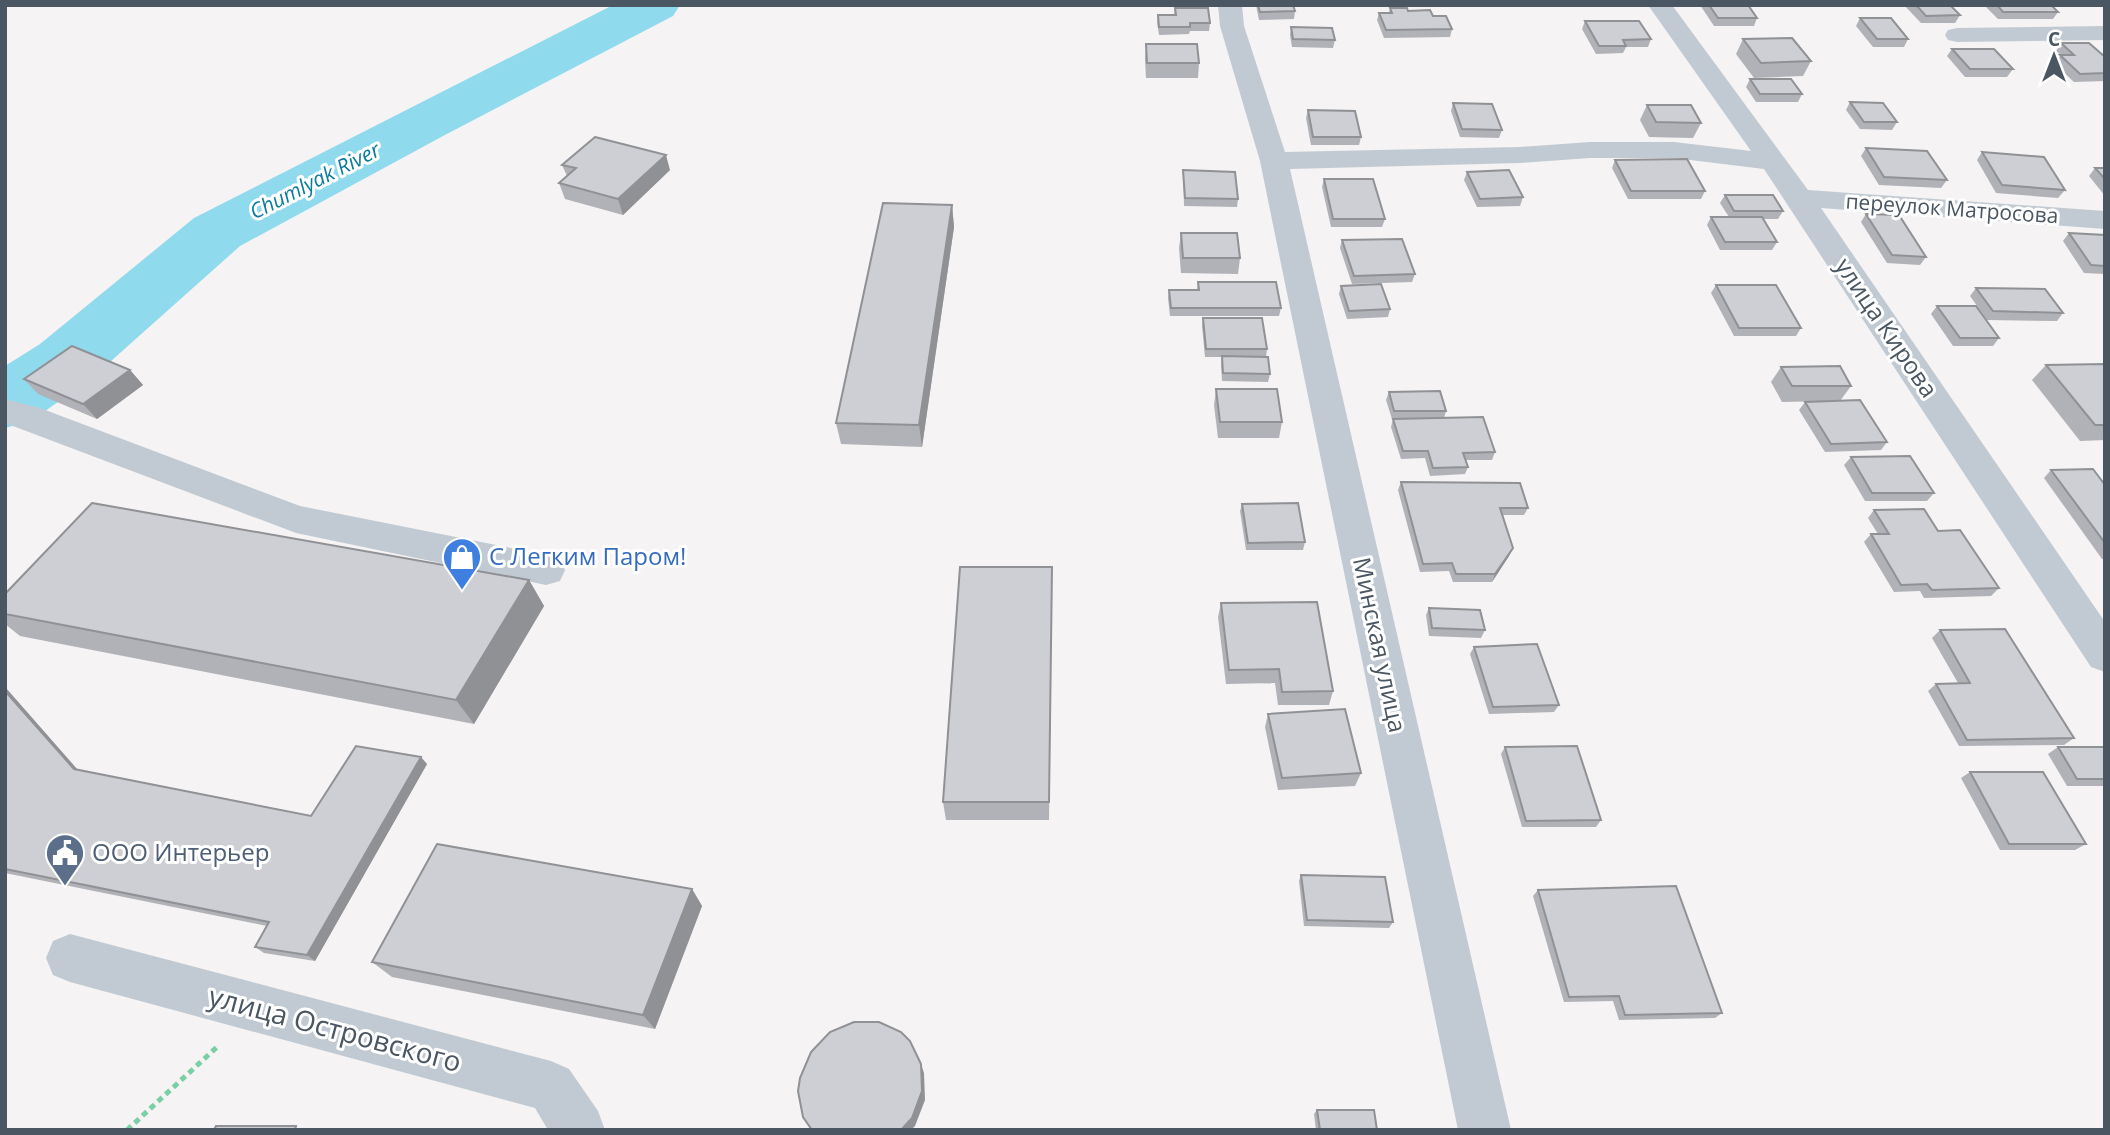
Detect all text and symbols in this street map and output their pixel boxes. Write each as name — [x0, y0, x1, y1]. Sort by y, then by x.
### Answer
north arrow — [2019, 21, 2089, 91]
text: С — [2048, 26, 2060, 52]
water label: Chumlyak River — [244, 135, 385, 225]
street label: переулок Матросова — [1845, 187, 2059, 229]
street label: улица Кирова — [1828, 251, 1946, 403]
shop icon: С Легким Паром! — [441, 536, 483, 591]
place label: С Легким Паром! — [489, 539, 686, 572]
street label: Минская улица — [1346, 554, 1415, 735]
public building icon: ООО Интерьер — [44, 832, 86, 887]
place label: ООО Интерьер — [92, 835, 269, 868]
street label: улица Островского — [205, 976, 466, 1080]

